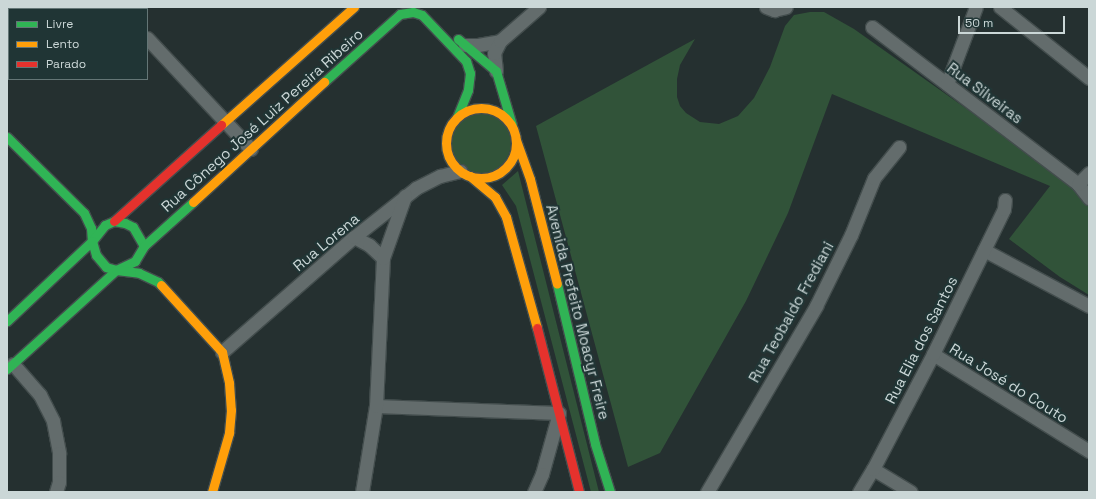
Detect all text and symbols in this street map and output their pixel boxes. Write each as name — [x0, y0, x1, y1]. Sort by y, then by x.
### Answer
legend — [8, 8, 148, 80]
scale bar — [960, 8, 1067, 34]
text: 50 m — [965, 15, 993, 31]
text: Livre — [46, 16, 73, 32]
street label: Rua Cônego José Luiz Pereira Ribeiro — [157, 25, 367, 215]
text: Lento — [46, 36, 80, 52]
text: Parado — [46, 56, 86, 72]
street label: Rua Silveiras — [944, 59, 1026, 127]
street label: Avenida Prefeito Moacyr Freire — [543, 203, 613, 421]
street label: Rua Lorena — [289, 209, 363, 275]
street label: Rua Teobaldo Frediani — [745, 238, 837, 386]
street label: Rua Elia dos Santos — [881, 273, 961, 407]
street label: Rua José do Couto — [946, 339, 1072, 427]

